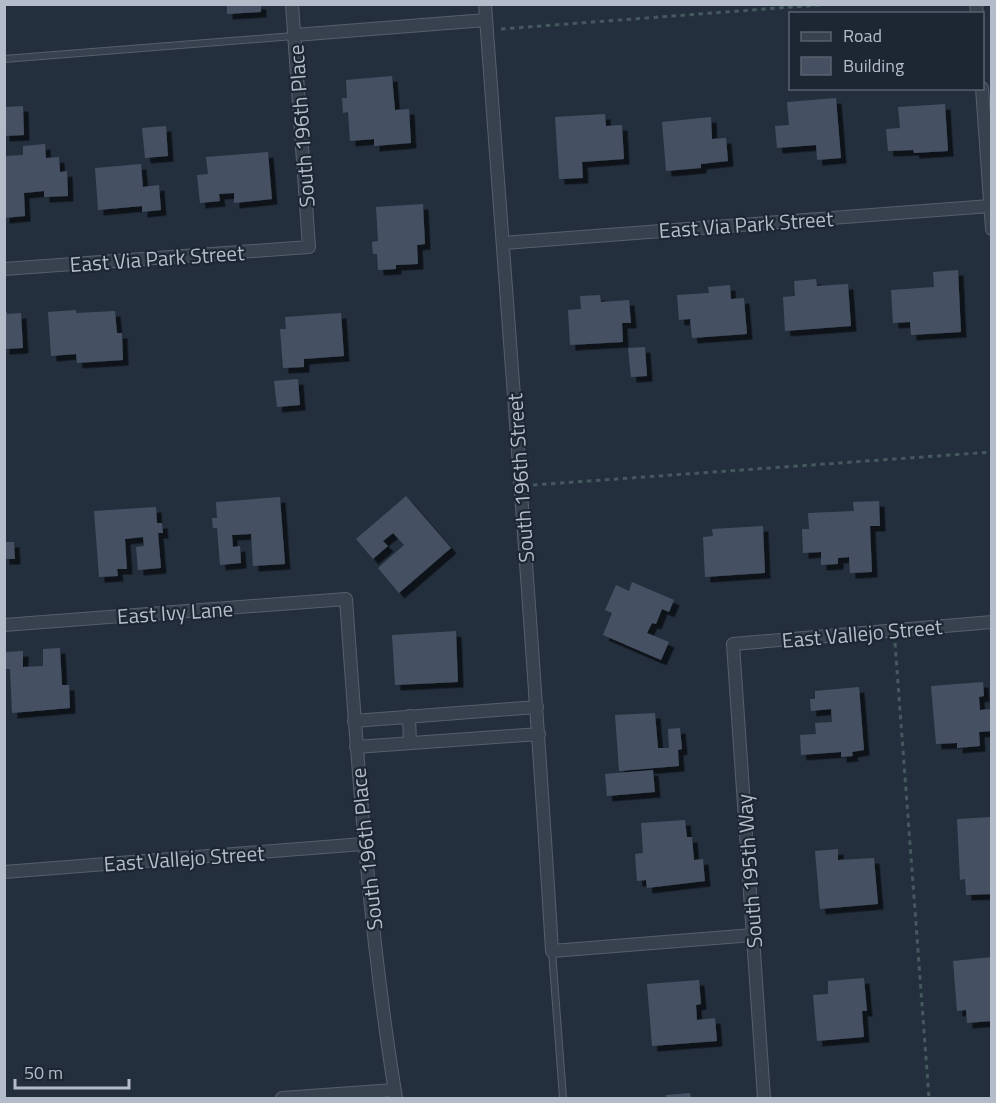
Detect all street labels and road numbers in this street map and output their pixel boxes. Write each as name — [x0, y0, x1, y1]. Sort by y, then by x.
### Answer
street label: South 196th Place — [279, 44, 323, 208]
street label: East Via Park Street — [658, 202, 835, 246]
street label: East Via Park Street — [69, 236, 246, 280]
street label: South 196th Street — [498, 392, 542, 564]
street label: East Ivy Lane — [116, 592, 234, 632]
street label: East Vallejo Street — [780, 610, 944, 656]
street label: South 196th Place — [342, 766, 390, 932]
street label: South 195th Way — [728, 793, 770, 949]
street label: East Vallejo Street — [103, 836, 266, 880]

